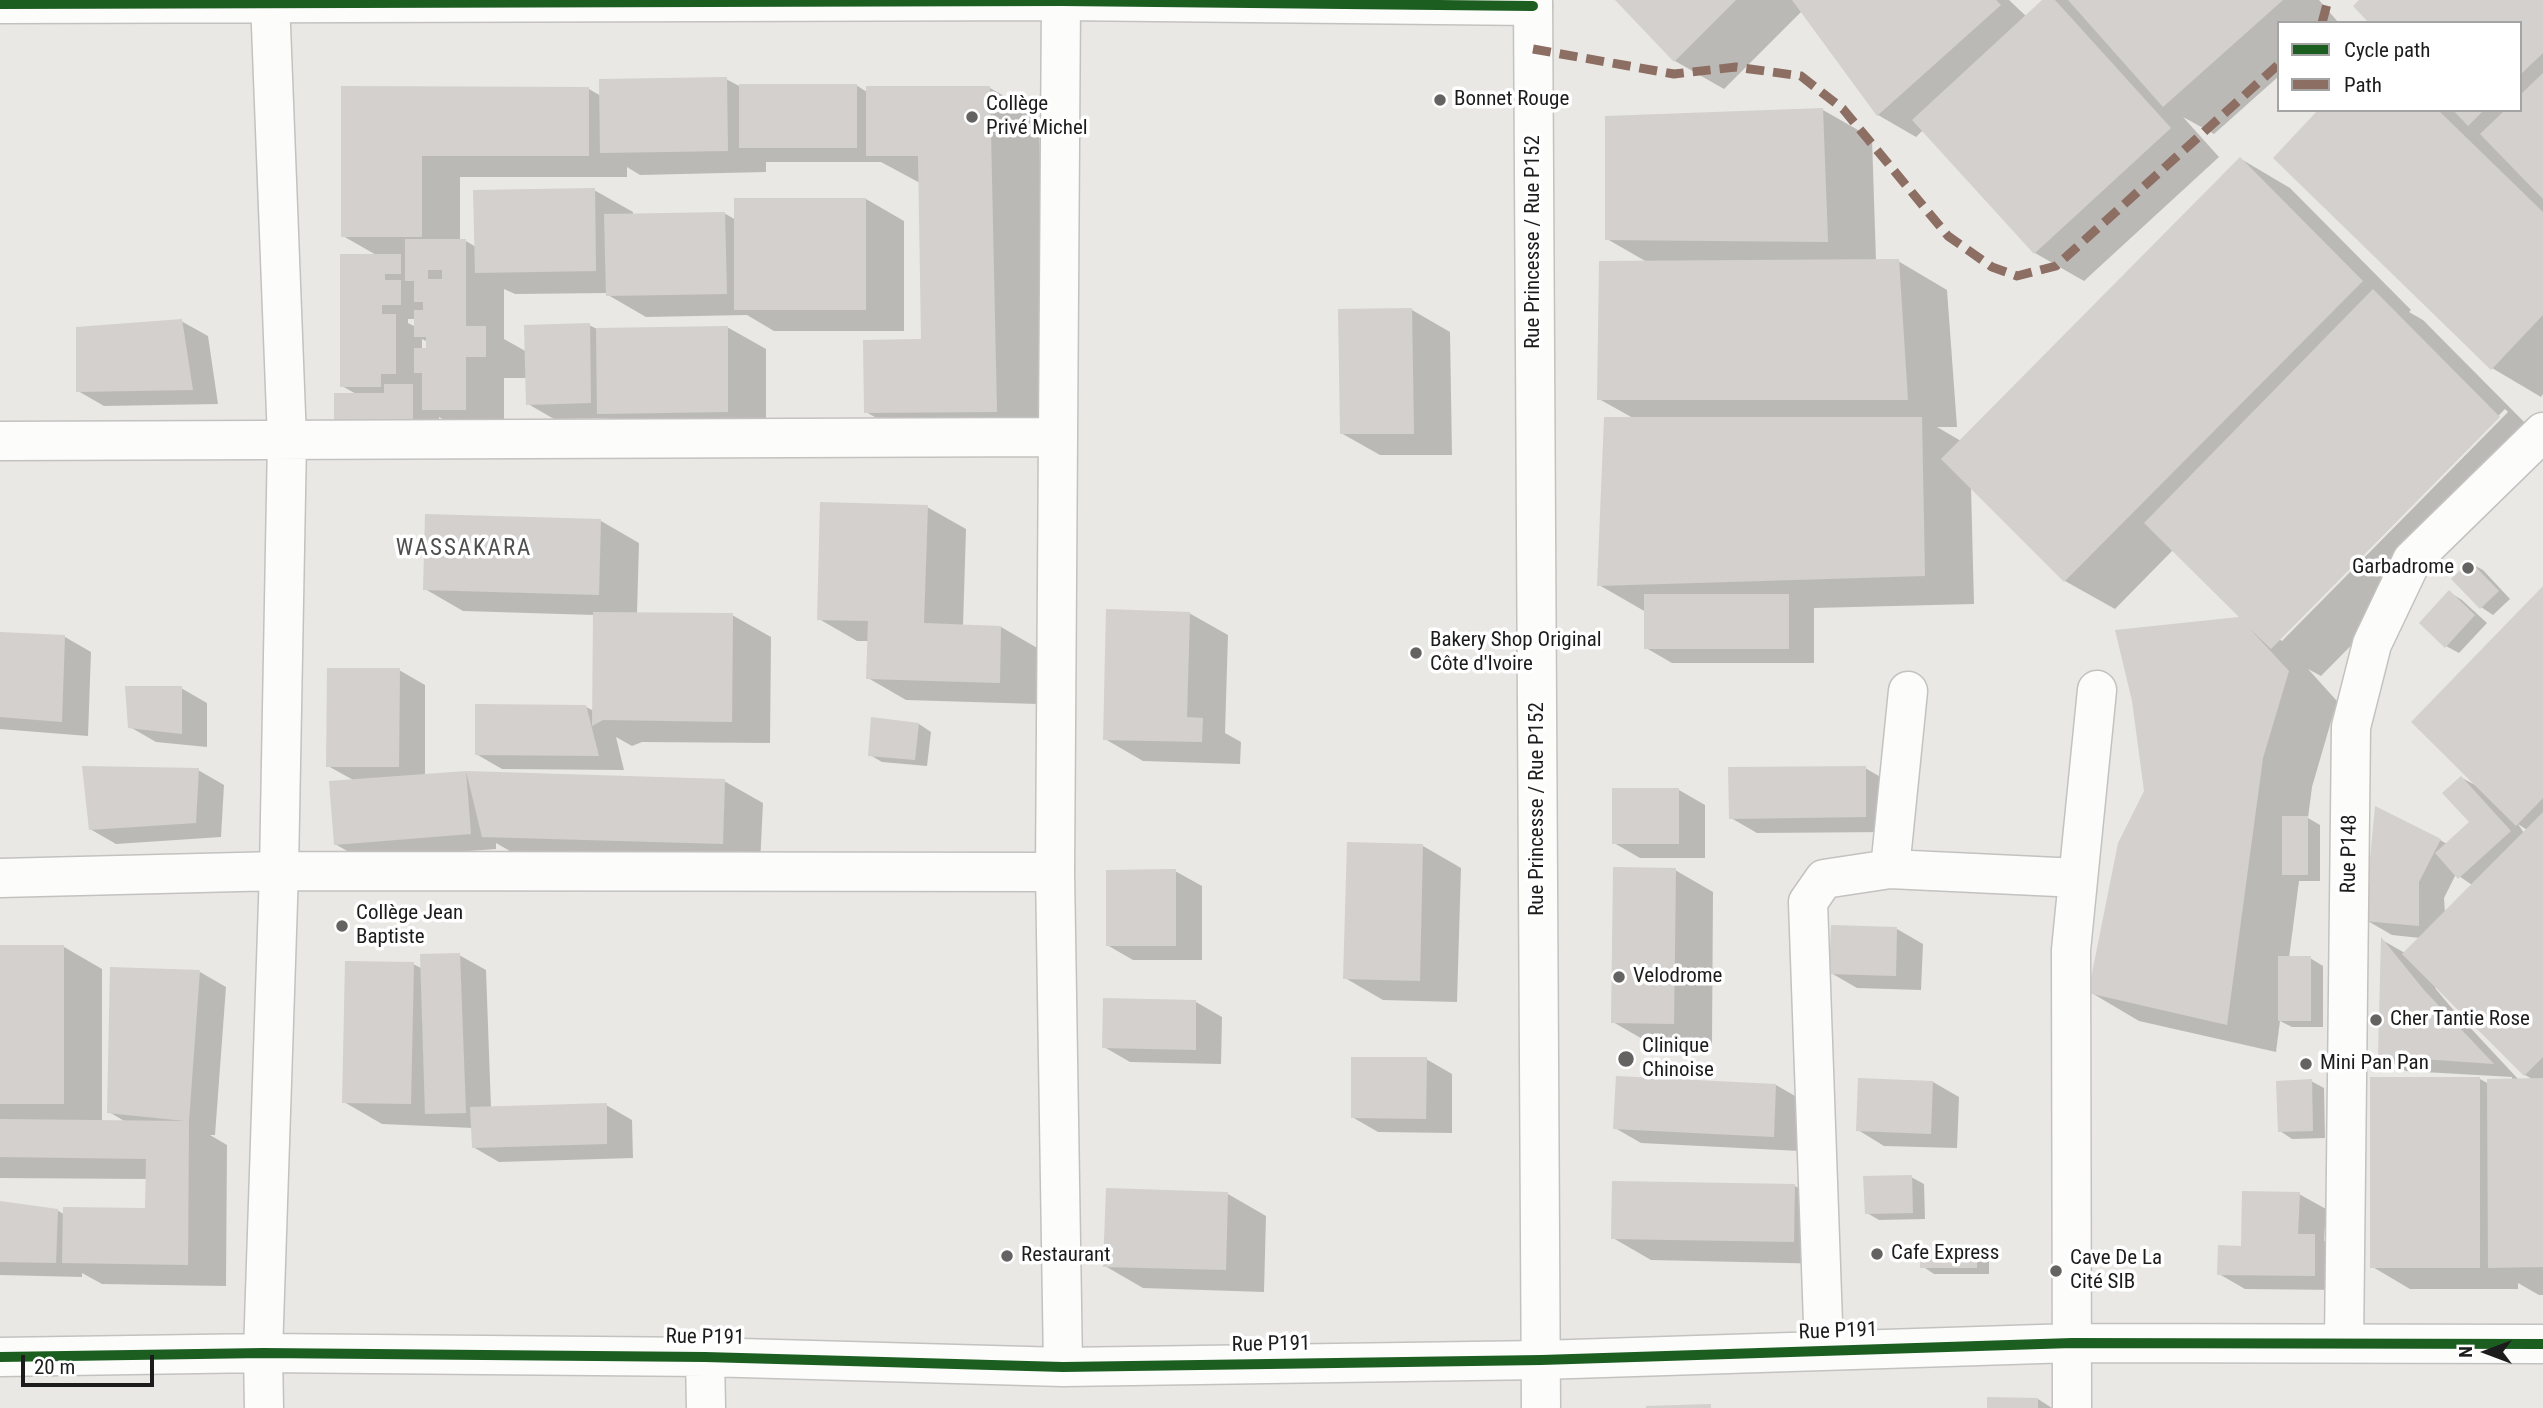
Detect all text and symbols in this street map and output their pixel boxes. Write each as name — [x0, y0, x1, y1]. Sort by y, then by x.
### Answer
legend — [2277, 21, 2522, 112]
text: Cycle path — [2344, 38, 2430, 62]
text: Path — [2344, 73, 2382, 97]
place label: Bonnet Rouge — [1454, 87, 1569, 113]
place label: Collège Privé Michel — [986, 92, 1088, 142]
marker: Bonnet Rouge — [1432, 92, 1448, 108]
marker: Collège Privé Michel — [964, 109, 980, 125]
street label: Rue Princesse / Rue P152 — [1521, 135, 1547, 349]
district label: WASSAKARA — [397, 535, 531, 563]
place label: Garbadrome — [2352, 555, 2454, 581]
marker: Garbadrome — [2460, 560, 2476, 576]
place label: Bakery Shop Original Côte d'Ivoire — [1430, 628, 1602, 678]
marker: Bakery Shop Original Côte d'Ivoire — [1408, 645, 1424, 661]
street label: Rue Princesse / Rue P152 — [1525, 702, 1551, 916]
street label: Rue P148 — [2337, 814, 2363, 894]
place label: Collège Jean Baptiste — [356, 901, 463, 951]
marker: Collège Jean Baptiste — [334, 918, 350, 934]
place label: Velodrome — [1633, 964, 1722, 990]
marker: Velodrome — [1611, 969, 1627, 985]
place label: Cher Tantie Rose — [2390, 1007, 2530, 1033]
marker: Cher Tantie Rose — [2368, 1012, 2384, 1028]
place label: Clinique Chinoise — [1642, 1034, 1714, 1084]
marker: Clinique Chinoise — [1616, 1049, 1636, 1069]
place label: Mini Pan Pan — [2320, 1051, 2429, 1077]
marker: Mini Pan Pan — [2298, 1056, 2314, 1072]
place label: Cafe Express — [1891, 1241, 1999, 1267]
place label: Restaurant — [1021, 1243, 1110, 1269]
marker: Cafe Express — [1869, 1246, 1885, 1262]
place label: Cave De La Cité SIB — [2070, 1246, 2162, 1296]
marker: Restaurant — [999, 1248, 1015, 1264]
marker: Cave De La Cité SIB — [2048, 1263, 2064, 1279]
north arrow — [2452, 1317, 2522, 1387]
street label: Rue P191 — [1798, 1318, 1878, 1346]
street label: Rue P191 — [665, 1325, 745, 1351]
street label: Rue P191 — [1231, 1332, 1311, 1358]
scale bar — [24, 1342, 158, 1386]
text: N — [2454, 1346, 2477, 1358]
text: 20 m — [34, 1355, 75, 1379]

